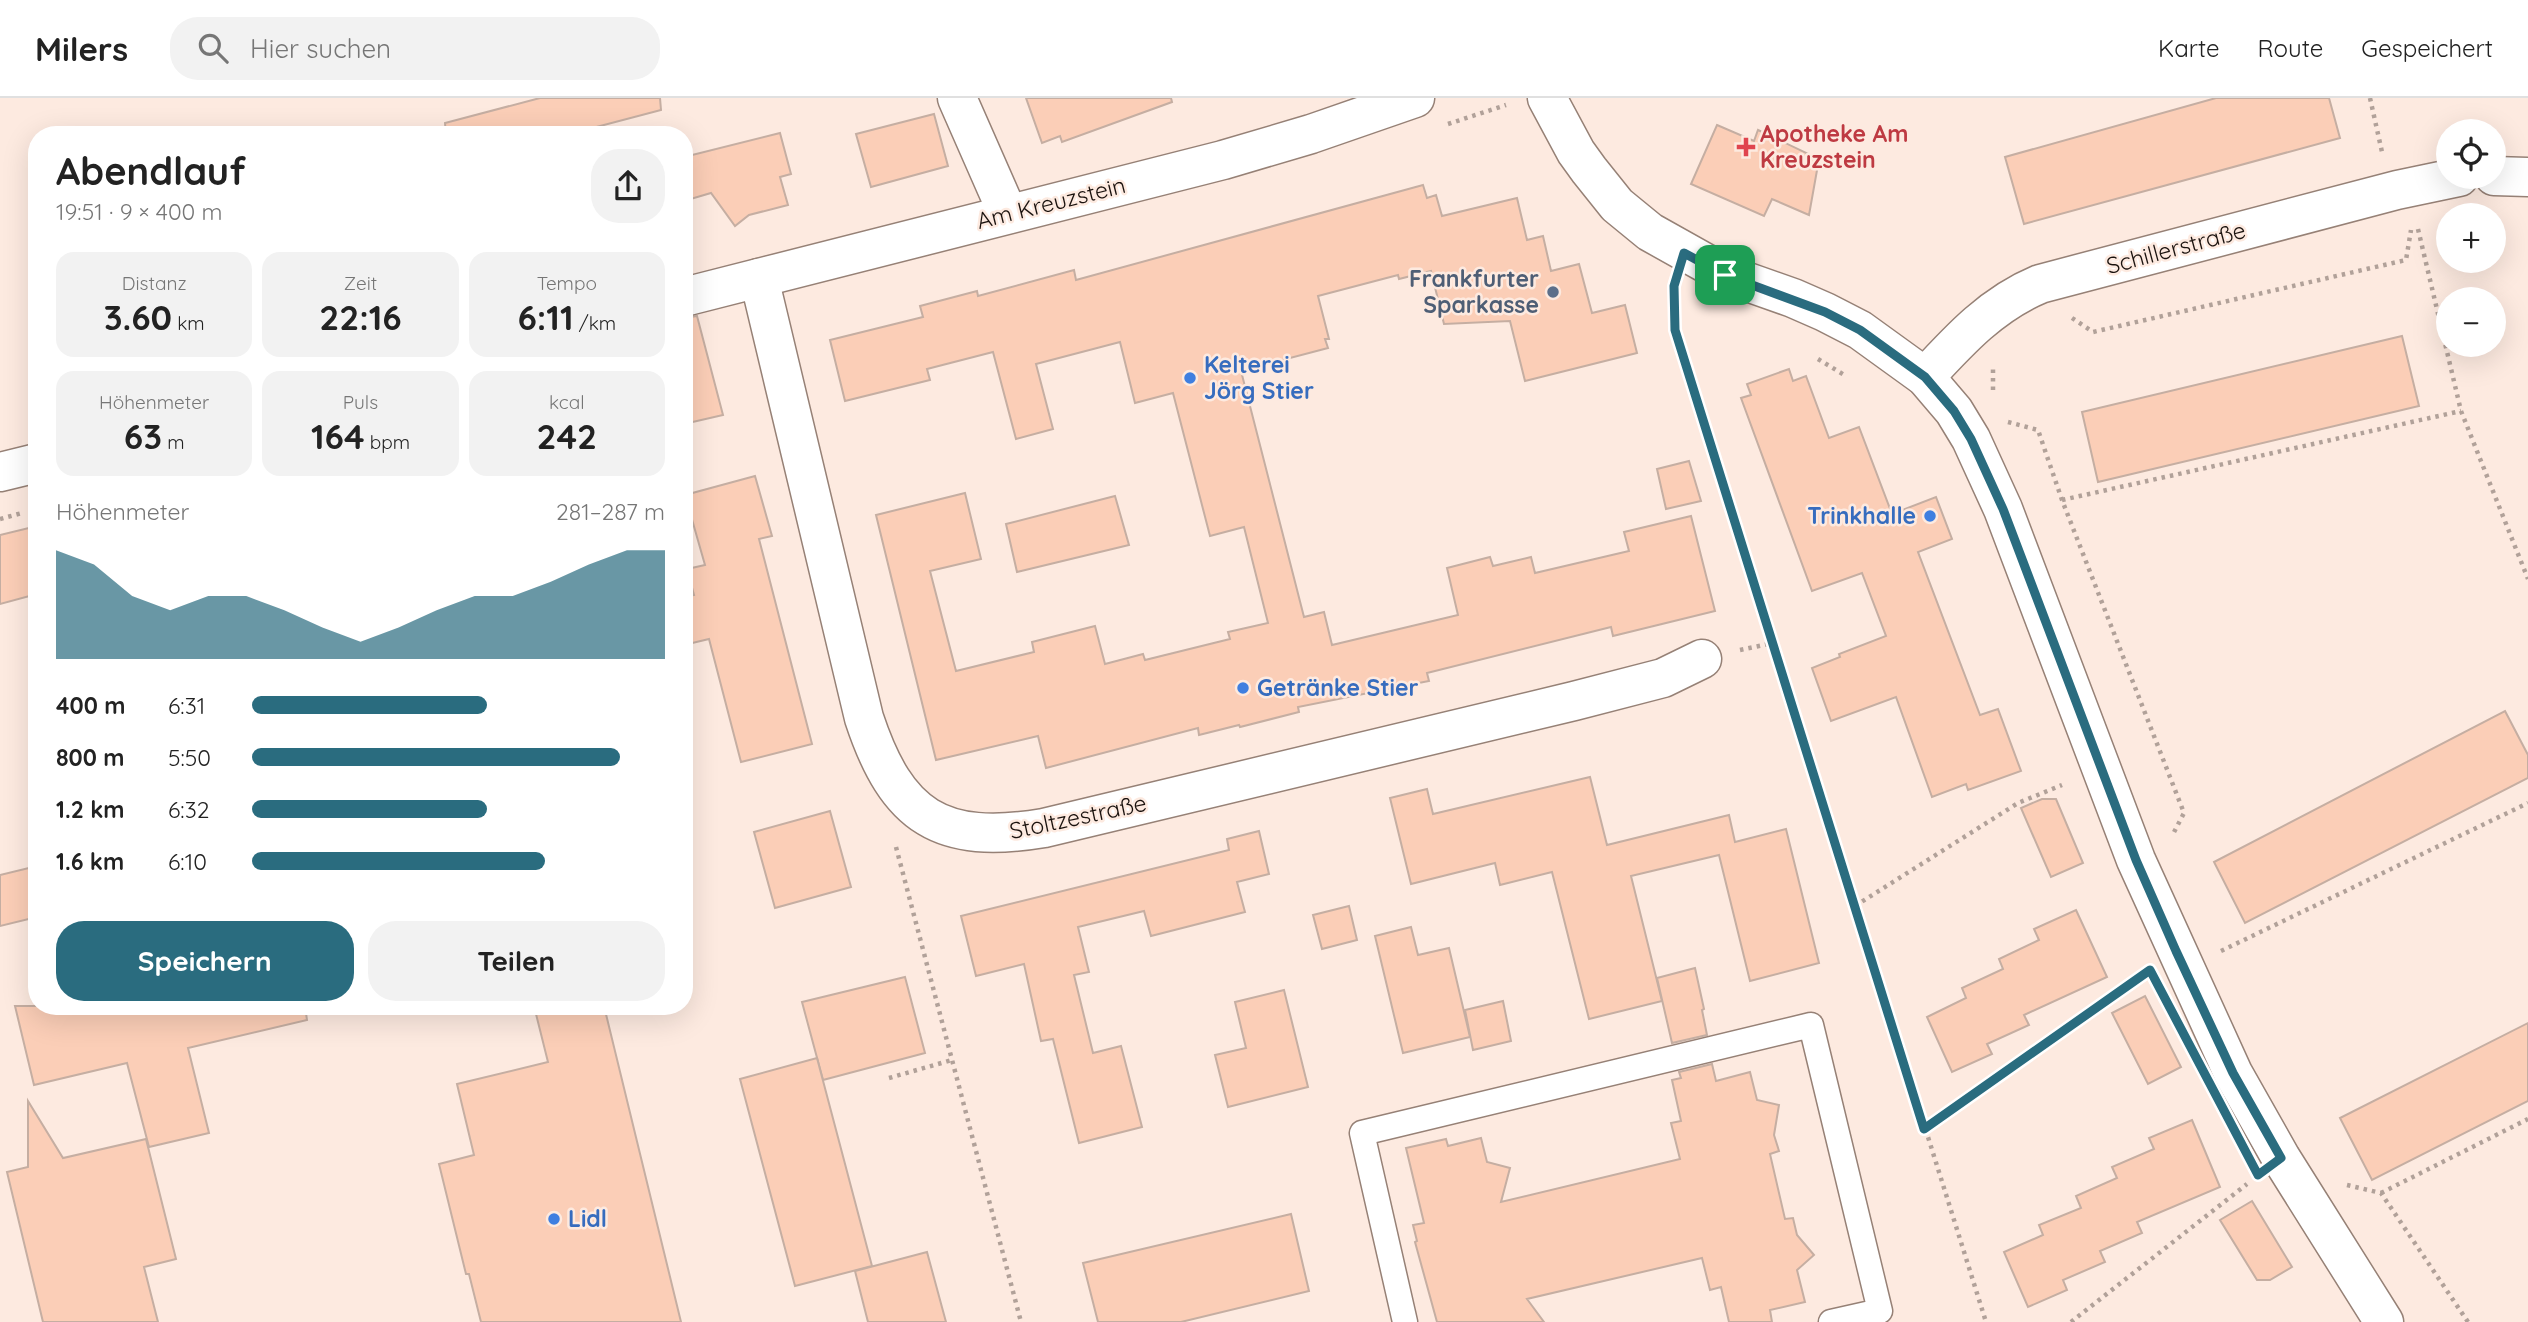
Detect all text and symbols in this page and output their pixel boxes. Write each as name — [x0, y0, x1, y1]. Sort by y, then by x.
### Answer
search box — [170, 17, 660, 80]
text: Milers — [35, 28, 128, 69]
icon: search — [194, 29, 232, 67]
text: Hier suchen — [250, 32, 391, 65]
text: Karte — [2158, 33, 2220, 63]
text: Route — [2258, 33, 2323, 63]
text: Gespeichert — [2361, 33, 2493, 63]
place label: Apotheke Am Kreuzstein — [1760, 119, 1908, 174]
map controls — [2436, 119, 2506, 357]
button: locate — [2436, 119, 2506, 189]
marker: Apotheke Am Kreuzstein — [1738, 139, 1754, 155]
text: Abendlauf — [56, 147, 246, 195]
button: share — [591, 149, 665, 223]
street label: Am Kreuzstein — [973, 170, 1128, 235]
text: 19:51 · 9 × 400 m — [56, 197, 223, 226]
button: + — [2436, 203, 2506, 273]
street label: Schillerstraße — [2103, 215, 2249, 280]
pin — [1695, 245, 1755, 305]
icon: arrive — [1706, 256, 1744, 294]
place label: Frankfurter Sparkasse — [1409, 264, 1539, 319]
text: Distanz — [122, 271, 187, 295]
text: Zeit — [344, 271, 377, 295]
text: Tempo — [537, 271, 597, 295]
marker: Frankfurter Sparkasse — [1545, 284, 1561, 300]
button: − — [2436, 287, 2506, 357]
text: 3.60 — [104, 295, 172, 339]
text: 22:16 — [319, 295, 402, 339]
text: 6:11 — [517, 295, 574, 339]
text: km — [172, 311, 205, 335]
text: /km — [574, 311, 616, 335]
place label: Kelterei Jörg Stier — [1204, 350, 1314, 405]
marker: Kelterei Jörg Stier — [1182, 370, 1198, 386]
text: Höhenmeter — [99, 390, 209, 414]
text: Puls — [343, 390, 378, 414]
text: kcal — [549, 390, 585, 414]
text: 63 — [124, 414, 162, 458]
text: 164 — [311, 414, 365, 458]
text: 242 — [537, 414, 597, 458]
text: m — [162, 430, 185, 454]
text: bpm — [365, 430, 410, 454]
text: Höhenmeter — [56, 497, 189, 526]
text: 281–287 m — [556, 497, 665, 526]
place label: Trinkhalle — [1807, 501, 1916, 530]
marker: Trinkhalle — [1922, 508, 1938, 524]
place label: Getränke Stier — [1257, 673, 1419, 702]
marker: Getränke Stier — [1235, 680, 1251, 696]
text: 400 m — [56, 691, 125, 720]
text: 6:31 — [168, 691, 205, 720]
text: 800 m — [56, 743, 125, 772]
text: 5:50 — [168, 743, 211, 772]
street label: Stoltzestraße — [1007, 788, 1149, 845]
text: 1.2 km — [56, 795, 125, 824]
text: 6:32 — [168, 795, 209, 824]
text: 1.6 km — [56, 847, 124, 876]
text: 6:10 — [168, 847, 207, 876]
button: Speichern — [56, 921, 354, 1001]
button: Teilen — [368, 921, 665, 1001]
place label: Lidl — [568, 1204, 607, 1233]
marker: Lidl — [546, 1211, 562, 1227]

